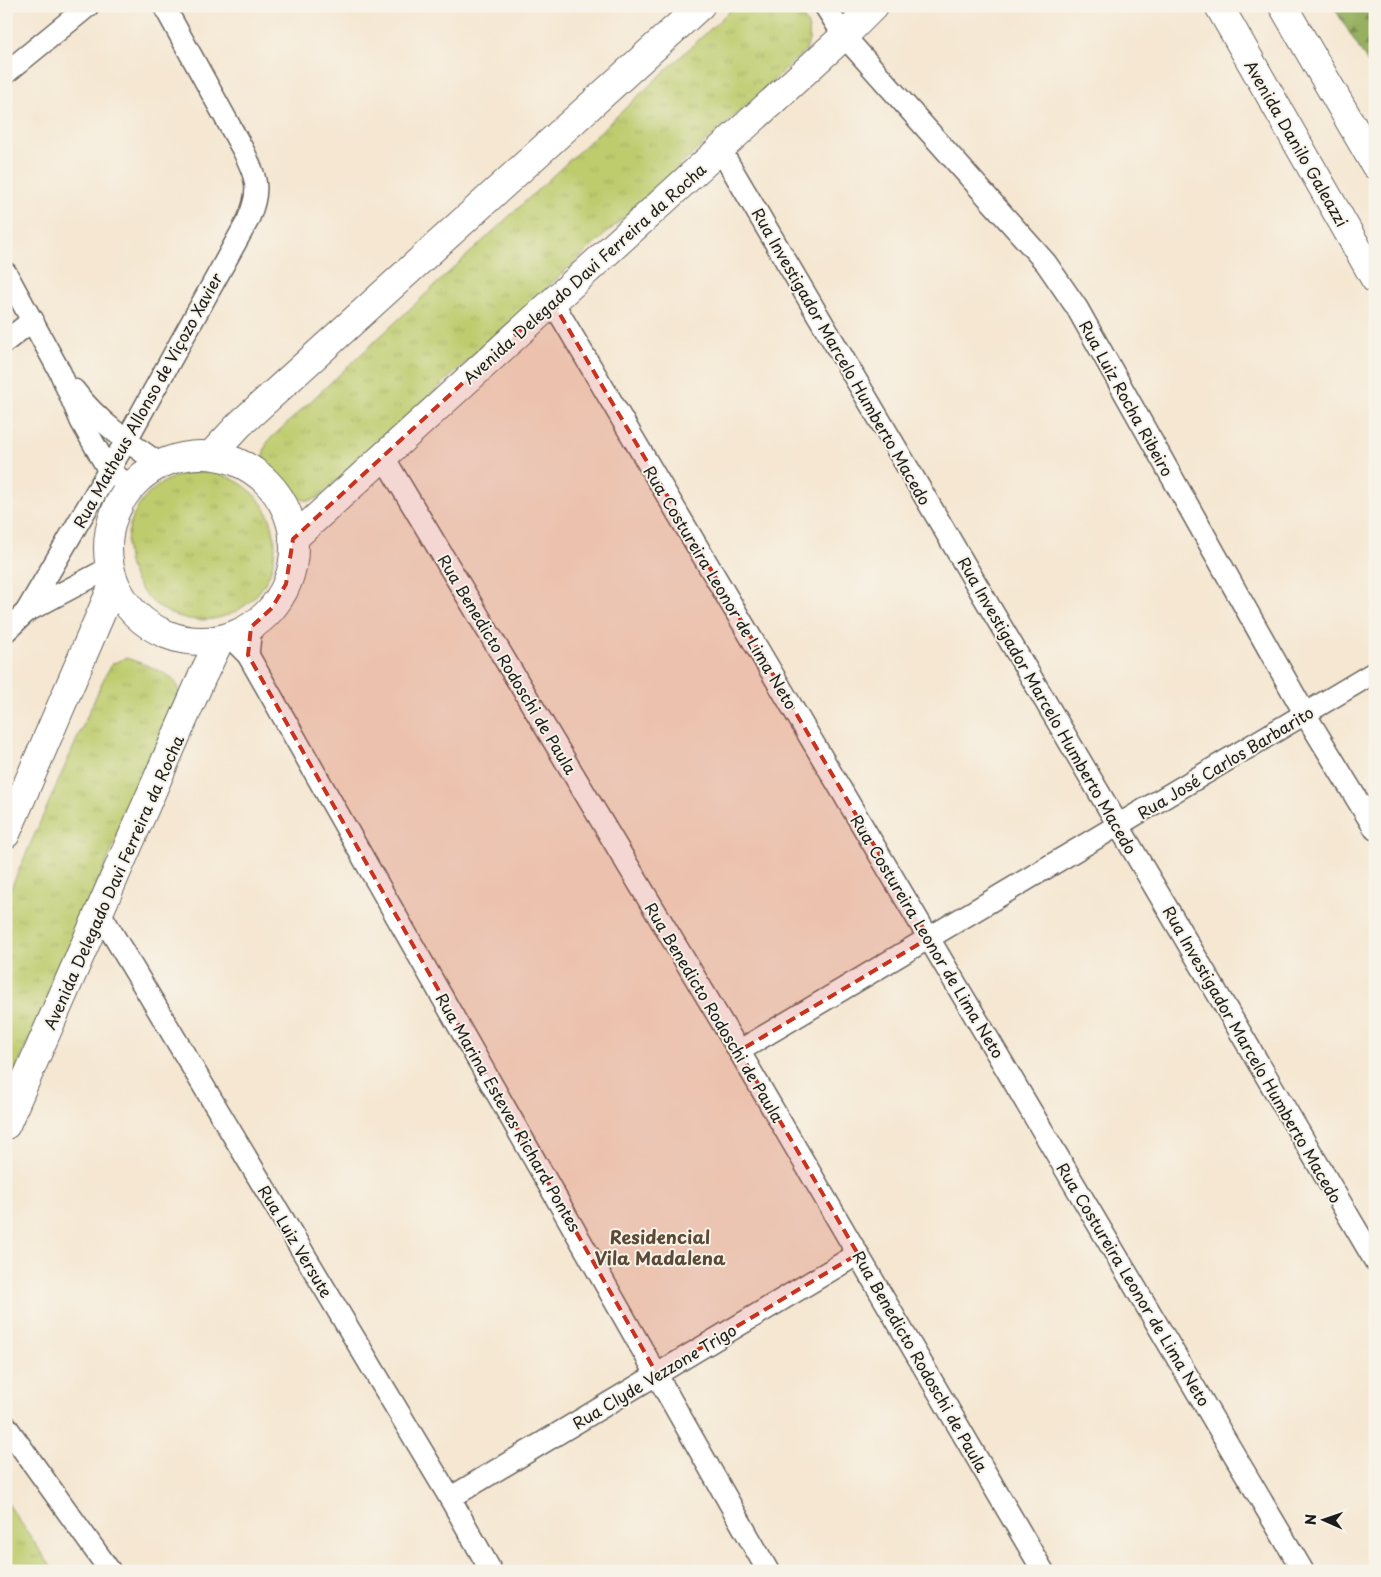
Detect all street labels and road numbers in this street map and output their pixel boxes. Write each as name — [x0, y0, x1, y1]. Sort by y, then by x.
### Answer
street label: Avenida Danilo Galeazzi — [1239, 55, 1355, 231]
street label: Avenida Delegado Davi Ferreira da Rocha — [457, 157, 711, 389]
street label: Rua Investigador Marcelo Humberto Macedo — [747, 203, 937, 509]
street label: Rua Matheus Allonso de Viçozo Xavier — [67, 267, 228, 532]
street label: Rua Luiz Rocha Ribeiro — [1074, 316, 1180, 481]
street label: Rua Costureira Leonor de Lima Neto — [638, 461, 804, 713]
street label: Rua Benedicto Rodoschi de Paula — [433, 550, 584, 779]
street label: Rua Investigador Marcelo Humberto Macedo — [953, 552, 1143, 858]
street label: Rua José Carlos Barbarito — [1132, 700, 1318, 824]
street label: Avenida Delegado Davi Ferreira da Rocha — [37, 731, 189, 1033]
street label: Rua Costureira Leonor de Lima Neto — [845, 810, 1011, 1062]
street label: Rua Benedicto Rodoschi de Paula — [640, 898, 791, 1127]
street label: Rua Investigador Marcelo Humberto Macedo — [1158, 901, 1348, 1207]
street label: Rua Marina Esteves Richard Pontes — [431, 988, 587, 1236]
street label: Rua Costureira Leonor de Lima Neto — [1051, 1158, 1217, 1410]
street label: Rua Luiz Versute — [253, 1180, 339, 1302]
street label: Rua Benedicto Rodoschi de Paula — [847, 1246, 995, 1477]
street label: Rua Clyde Vezzone Trigo — [567, 1317, 741, 1435]

